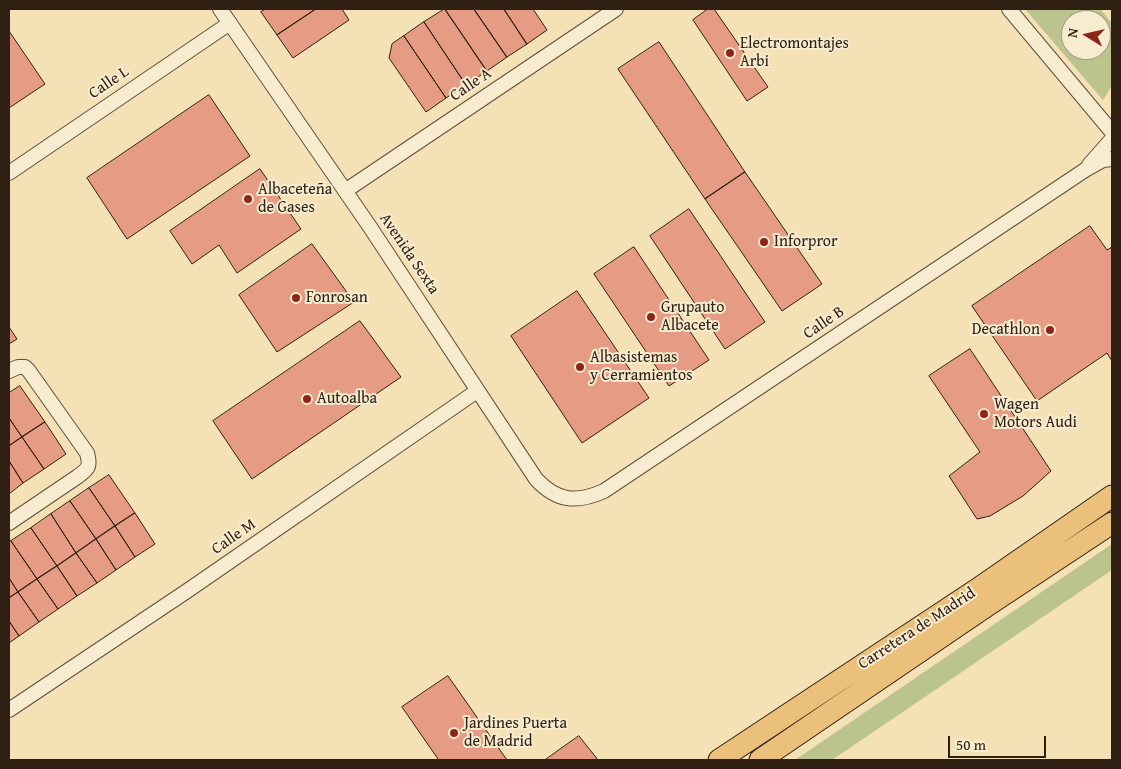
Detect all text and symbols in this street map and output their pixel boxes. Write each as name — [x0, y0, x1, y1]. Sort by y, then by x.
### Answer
north arrow — [1061, 10, 1111, 60]
text: N — [1062, 27, 1083, 39]
place label: Electromontajes Arbi — [740, 34, 849, 72]
marker: Electromontajes Arbi — [724, 47, 736, 59]
street label: Calle L — [85, 63, 133, 103]
street label: Calle A — [447, 64, 495, 106]
place label: Albaceteña de Gases — [258, 180, 332, 218]
marker: Albaceteña de Gases — [242, 193, 254, 205]
street label: Avenida Sexta — [375, 210, 443, 298]
place label: Inforpror — [774, 232, 838, 252]
marker: Inforpror — [758, 236, 770, 248]
place label: Fonrosan — [306, 288, 368, 308]
marker: Fonrosan — [290, 292, 302, 304]
place label: Grupauto Albacete — [661, 298, 724, 336]
street label: Calle B — [800, 302, 848, 344]
marker: Grupauto Albacete — [645, 311, 657, 323]
place label: Decathlon — [972, 320, 1040, 340]
marker: Decathlon — [1044, 324, 1056, 336]
place label: Albasistemas y Cerramientos — [590, 348, 693, 386]
marker: Albasistemas y Cerramientos — [574, 361, 586, 373]
place label: Autoalba — [317, 389, 377, 409]
marker: Autoalba — [301, 393, 313, 405]
place label: Wagen Motors Audi — [994, 395, 1077, 433]
marker: Wagen Motors Audi — [978, 408, 990, 420]
street label: Calle M — [208, 515, 260, 559]
street label: Carretera de Madrid — [855, 584, 979, 674]
place label: Jardines Puerta de Madrid — [464, 714, 567, 752]
scale bar — [951, 726, 1048, 758]
marker: Jardines Puerta de Madrid — [448, 727, 460, 739]
text: 50 m — [956, 734, 986, 755]

